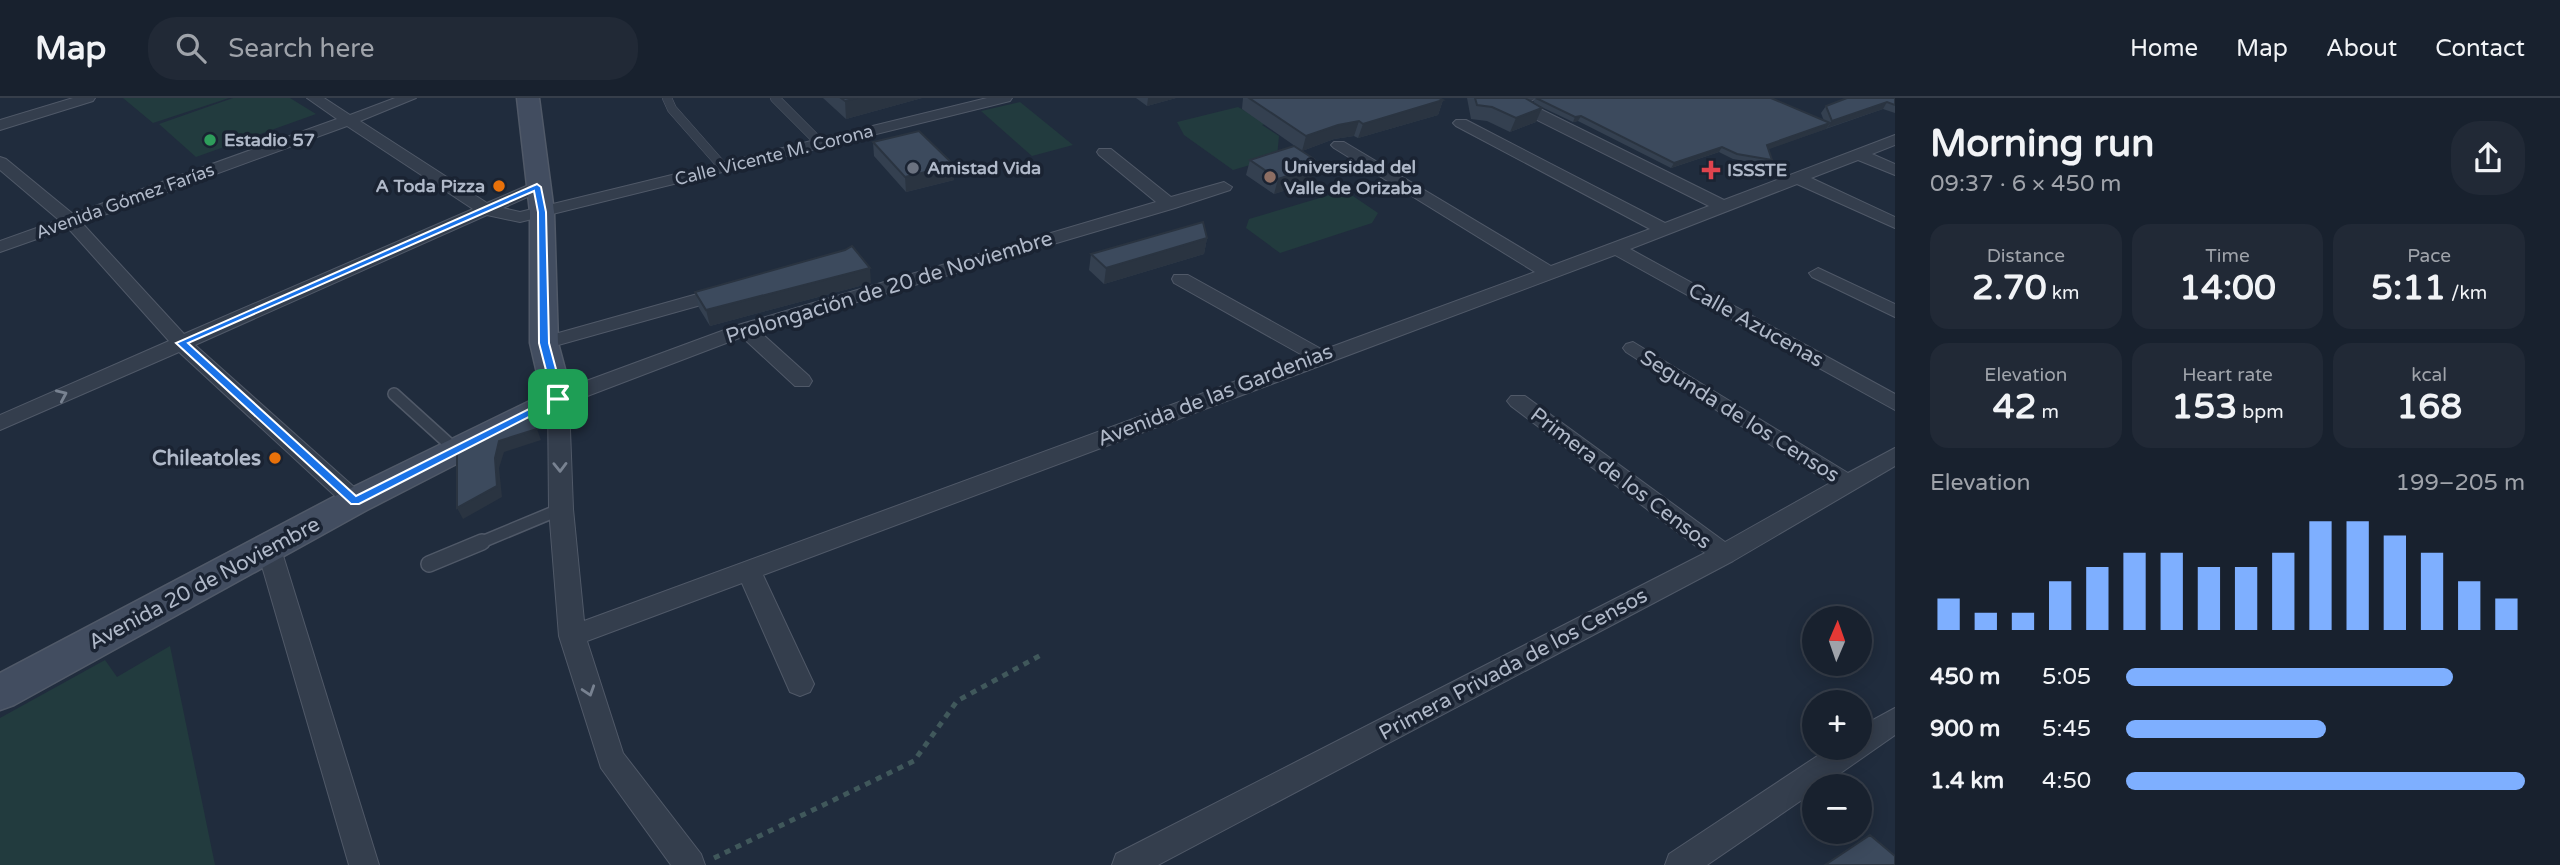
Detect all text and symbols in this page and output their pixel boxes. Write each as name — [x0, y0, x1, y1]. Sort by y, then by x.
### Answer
search box — [148, 17, 638, 80]
text: Map — [35, 29, 106, 68]
icon: search — [172, 29, 210, 67]
text: Search here — [228, 33, 374, 64]
text: Home — [2130, 34, 2198, 63]
text: Map — [2236, 34, 2288, 63]
text: About — [2326, 34, 2397, 63]
text: Contact — [2435, 34, 2525, 63]
street label: Calle Vicente M. Corona — [672, 120, 876, 190]
text: Morning run — [1930, 121, 2154, 167]
button: share — [2451, 121, 2525, 195]
place label: Estadio 57 — [224, 129, 315, 151]
marker: Estadio 57 — [202, 132, 218, 148]
place label: Universidad del Valle de Orizaba — [1284, 156, 1422, 199]
place label: Amistad Vida — [927, 157, 1041, 179]
street label: Avenida Gómez Farías — [33, 158, 217, 244]
place label: ISSSTE — [1727, 159, 1787, 181]
marker: Amistad Vida — [905, 160, 921, 176]
marker: ISSSTE — [1701, 160, 1721, 180]
marker: Universidad del Valle de Orizaba — [1262, 169, 1278, 185]
text: 09:37 · 6 × 450 m — [1930, 170, 2121, 198]
place label: A Toda Pizza — [376, 175, 485, 197]
marker: A Toda Pizza — [491, 178, 507, 194]
street label: Prolongación de 20 de Noviembre — [723, 226, 1056, 349]
text: Distance — [1987, 245, 2065, 267]
text: Time — [2205, 245, 2250, 267]
text: Pace — [2407, 245, 2451, 267]
text: 2.70 — [1972, 267, 2047, 309]
text: 14:00 — [2179, 267, 2276, 309]
text: 5:11 — [2371, 267, 2446, 309]
street label: Calle Azucenas — [1684, 278, 1828, 373]
text: km — [2047, 282, 2080, 304]
text: /km — [2446, 282, 2487, 304]
street label: Avenida de las Gardenias — [1094, 339, 1336, 452]
street label: Segunda de los Censos — [1636, 345, 1844, 488]
text: Elevation — [1984, 364, 2067, 386]
text: Heart rate — [2182, 364, 2273, 386]
text: kcal — [2411, 364, 2447, 386]
pin — [528, 369, 588, 429]
icon: arrive — [539, 380, 577, 418]
text: 42 — [1993, 386, 2037, 428]
text: 153 — [2171, 386, 2237, 428]
text: 168 — [2396, 386, 2462, 428]
one-way arrow — [55, 389, 68, 403]
text: m — [2037, 401, 2059, 423]
text: bpm — [2237, 401, 2284, 423]
street label: Primera de los Censos — [1525, 402, 1716, 554]
place label: Chileatoles — [152, 446, 261, 471]
marker: Chileatoles — [267, 450, 283, 466]
one-way arrow — [552, 462, 568, 473]
text: Elevation — [1930, 469, 2031, 497]
text: 199–205 m — [2396, 469, 2525, 497]
street label: Avenida 20 de Noviembre — [84, 512, 324, 655]
street label: Primera Privada de los Censos — [1375, 583, 1652, 746]
north arrow — [1802, 606, 1872, 676]
map controls — [1802, 606, 1872, 844]
text: 450 m — [1930, 663, 2000, 691]
text: 5:05 — [2042, 663, 2091, 691]
one-way arrow — [581, 685, 596, 697]
button: + — [1802, 690, 1872, 760]
text: 900 m — [1930, 715, 2000, 743]
text: 5:45 — [2042, 715, 2091, 743]
text: 1.4 km — [1930, 767, 2004, 795]
text: 4:50 — [2042, 767, 2091, 795]
button: − — [1802, 774, 1872, 844]

